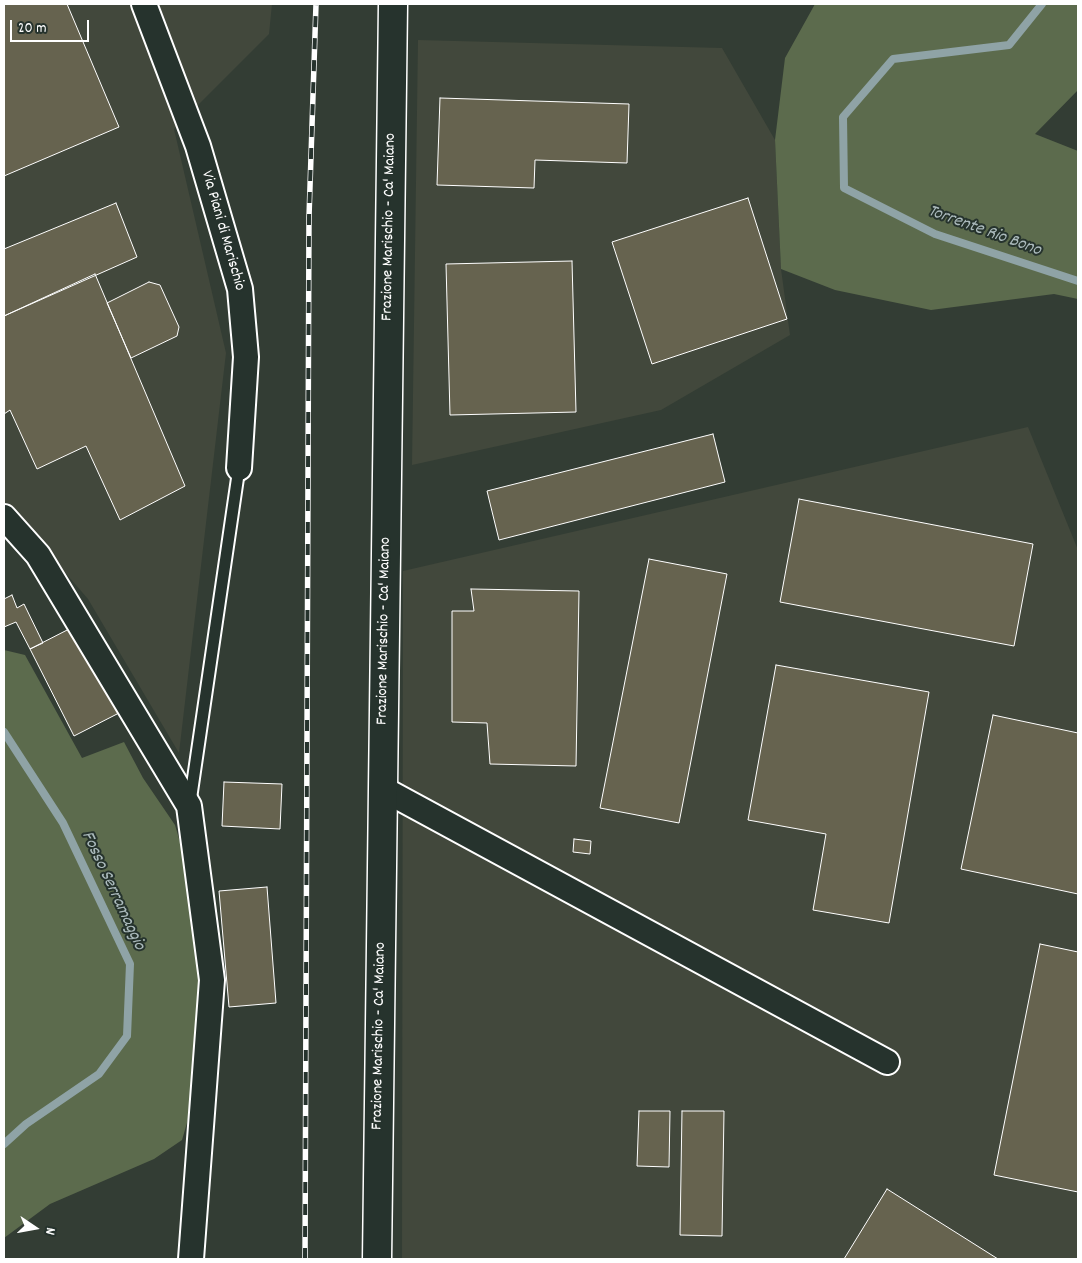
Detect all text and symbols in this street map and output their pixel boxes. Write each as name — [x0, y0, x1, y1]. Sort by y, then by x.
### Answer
scale bar — [12, 10, 91, 42]
text: 20 m — [18, 18, 46, 40]
street label: Frazione Marischio - Ca' Maiano — [379, 133, 401, 321]
street label: Via Piani di Marischio — [196, 169, 248, 293]
water label: Torrente Rio Bono — [924, 202, 1044, 262]
street label: Frazione Marischio - Ca' Maiano — [374, 537, 396, 725]
water label: Fosso Serramaggio — [75, 828, 149, 954]
street label: Frazione Marischio - Ca' Maiano — [369, 942, 391, 1130]
north arrow — [10, 1203, 60, 1253]
text: N — [39, 1226, 60, 1237]

